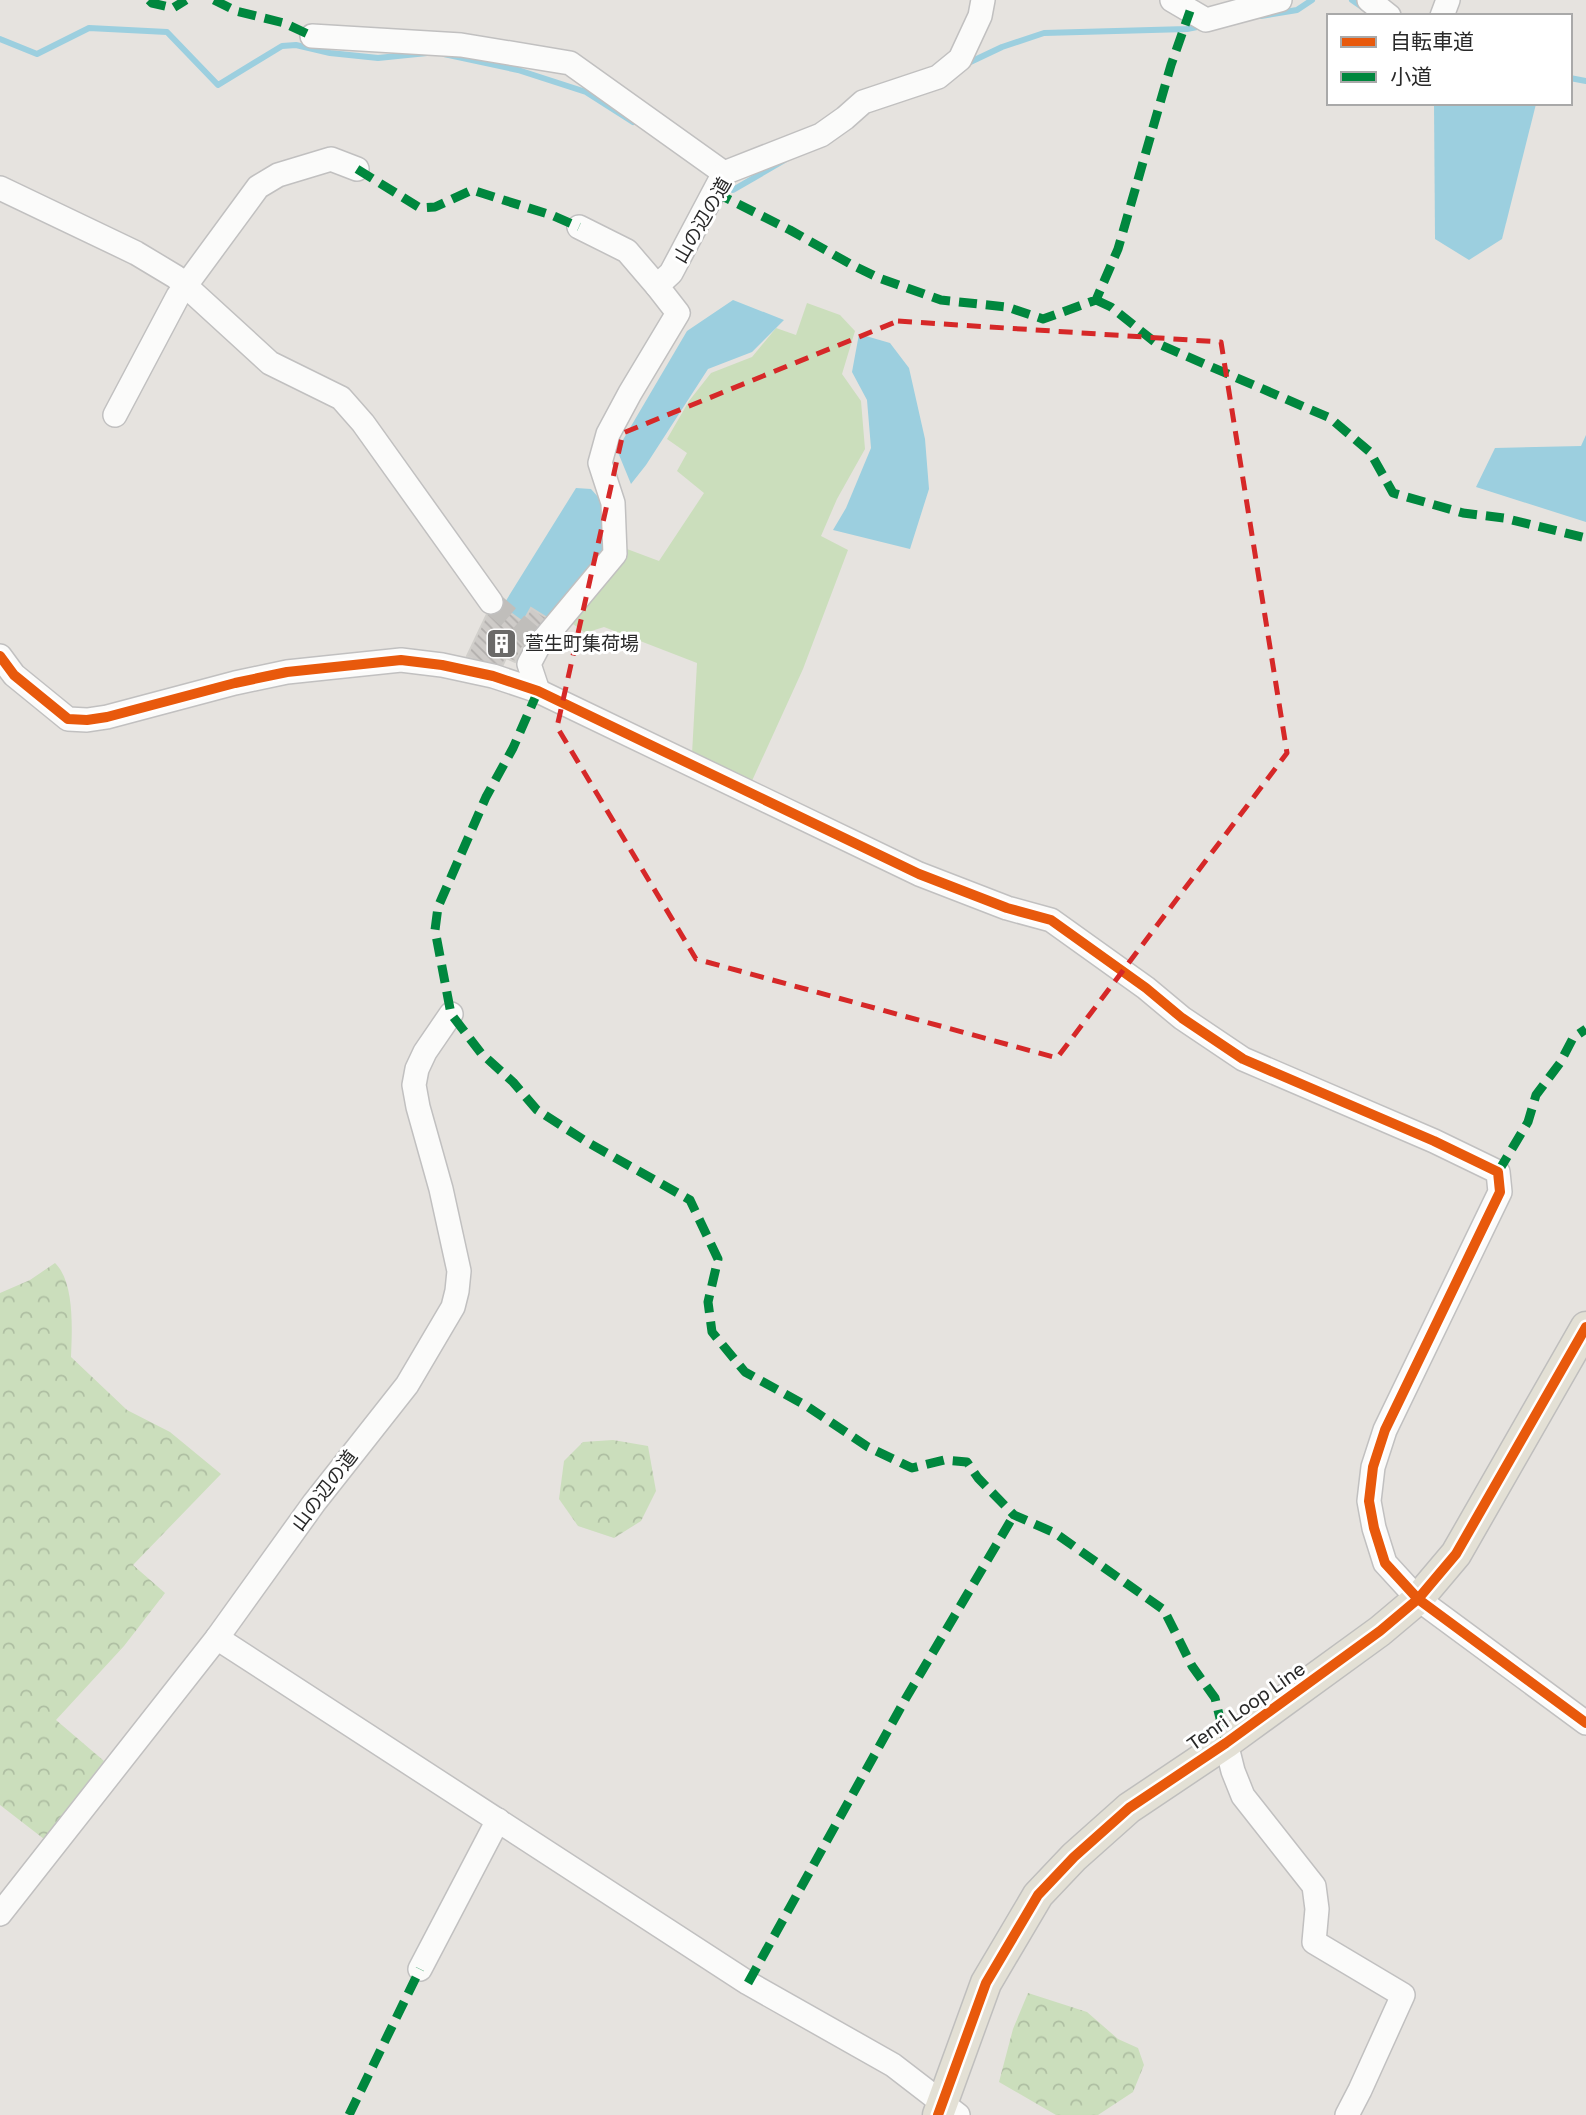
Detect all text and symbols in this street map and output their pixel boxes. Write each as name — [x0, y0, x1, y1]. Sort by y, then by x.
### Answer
legend — [1327, 14, 1572, 105]
text: 自転車道 — [1390, 28, 1474, 54]
text: 小道 — [1390, 63, 1432, 89]
street label: 山の辺の道 — [668, 173, 735, 267]
building icon: 萱生町集荷場 — [485, 626, 519, 660]
place label: 萱生町集荷場 — [525, 631, 639, 654]
street label: 山の辺の道 — [286, 1445, 361, 1535]
street label: Tenri Loop Line — [1182, 1656, 1309, 1755]

